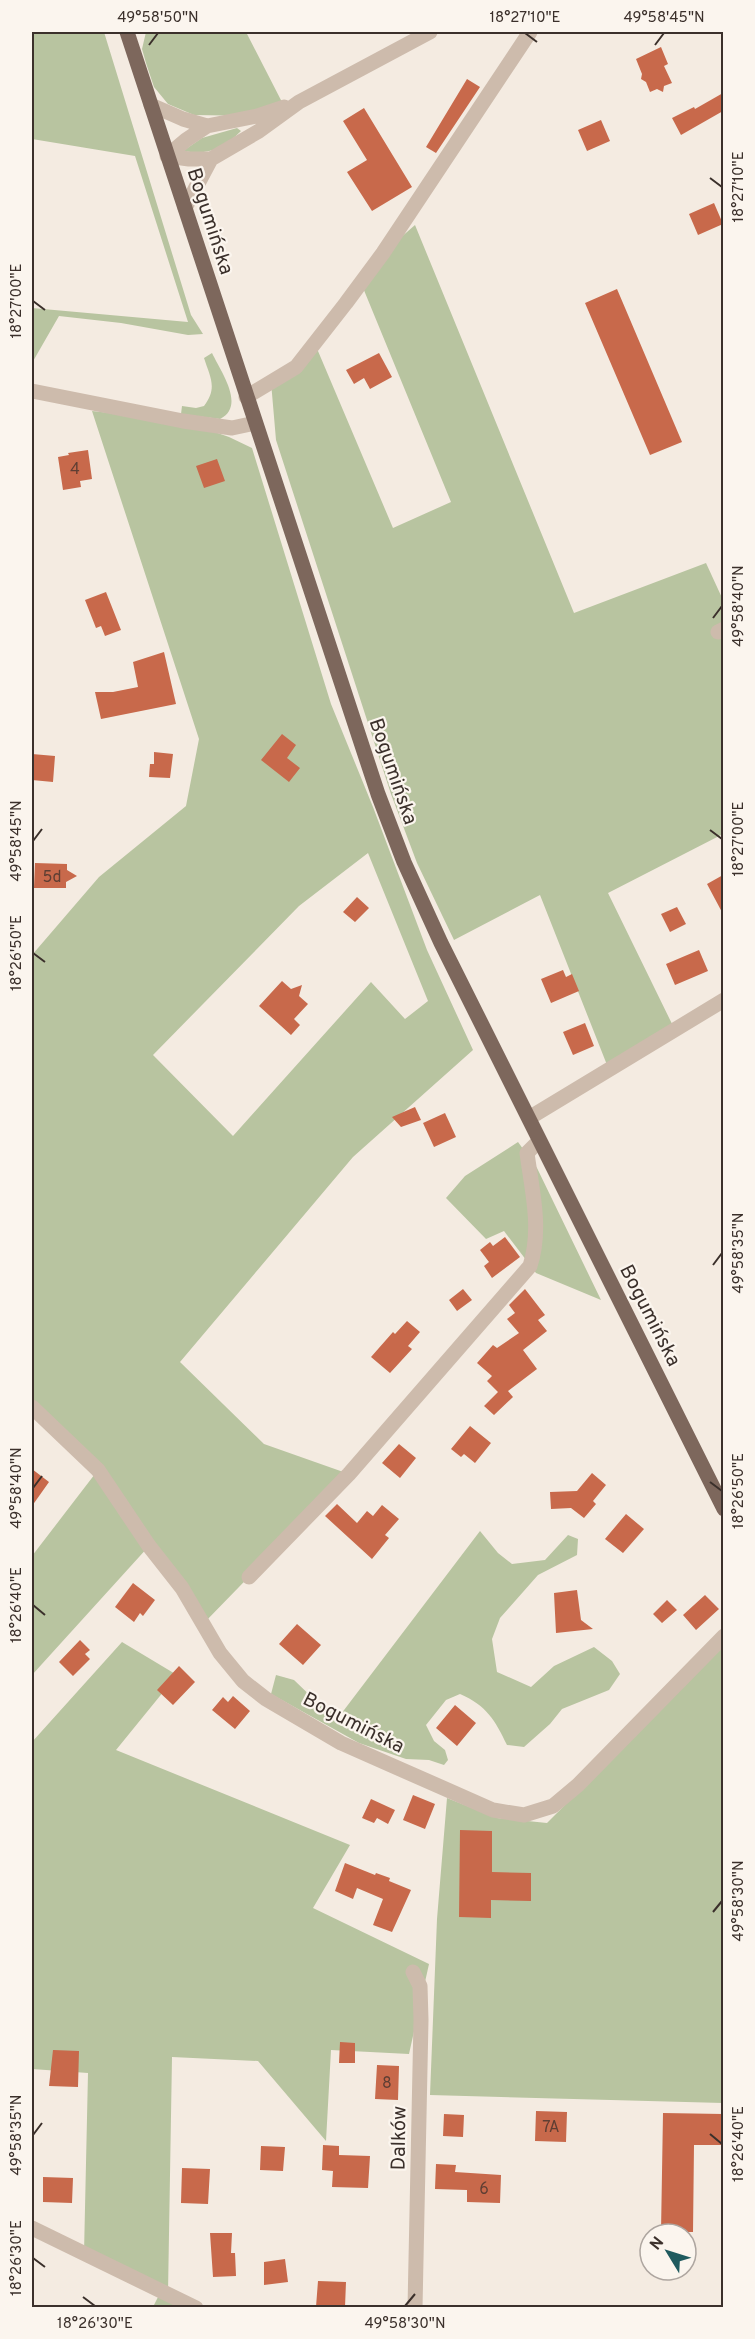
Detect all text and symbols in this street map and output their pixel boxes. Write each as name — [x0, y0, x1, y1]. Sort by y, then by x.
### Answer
text: 49°58'50"N — [117, 9, 199, 28]
text: 18°27'10"E — [489, 9, 561, 28]
text: 49°58'45"N — [623, 9, 705, 28]
text: 18°27'10"E — [730, 151, 749, 223]
street label: Bogumińska — [180, 165, 239, 278]
text: 18°27'00"E — [8, 263, 27, 339]
house number: 4 — [70, 460, 80, 480]
text: 49°58'40"N — [730, 565, 749, 647]
street label: Bogumińska — [362, 715, 422, 828]
text: 49°58'45"N — [8, 800, 27, 882]
text: 18°27'00"E — [730, 801, 749, 877]
house number: 5d — [43, 868, 61, 888]
text: 18°26'50"E — [8, 915, 27, 991]
text: 49°58'35"N — [730, 1213, 749, 1293]
street label: Bogumińska — [612, 1261, 686, 1371]
text: 49°58'40"N — [8, 1447, 27, 1529]
text: 18°26'50"E — [730, 1453, 749, 1529]
text: 18°26'40"E — [8, 1567, 27, 1643]
street label: Bogumińska — [298, 1687, 408, 1761]
text: 49°58'30"N — [730, 1860, 749, 1942]
house number: 8 — [382, 2074, 392, 2094]
text: 49°58'35"N — [8, 2095, 27, 2175]
street label: Dalków — [386, 2106, 414, 2171]
text: 18°26'40"E — [730, 2106, 749, 2182]
house number: 7A — [542, 2118, 560, 2138]
house number: 6 — [479, 2180, 489, 2200]
text: 18°26'30"E — [8, 2220, 27, 2296]
north arrow — [638, 2222, 698, 2282]
text: N — [646, 2233, 669, 2255]
text: 18°26'30"E — [57, 2315, 133, 2334]
text: 49°58'30"N — [364, 2315, 446, 2334]

